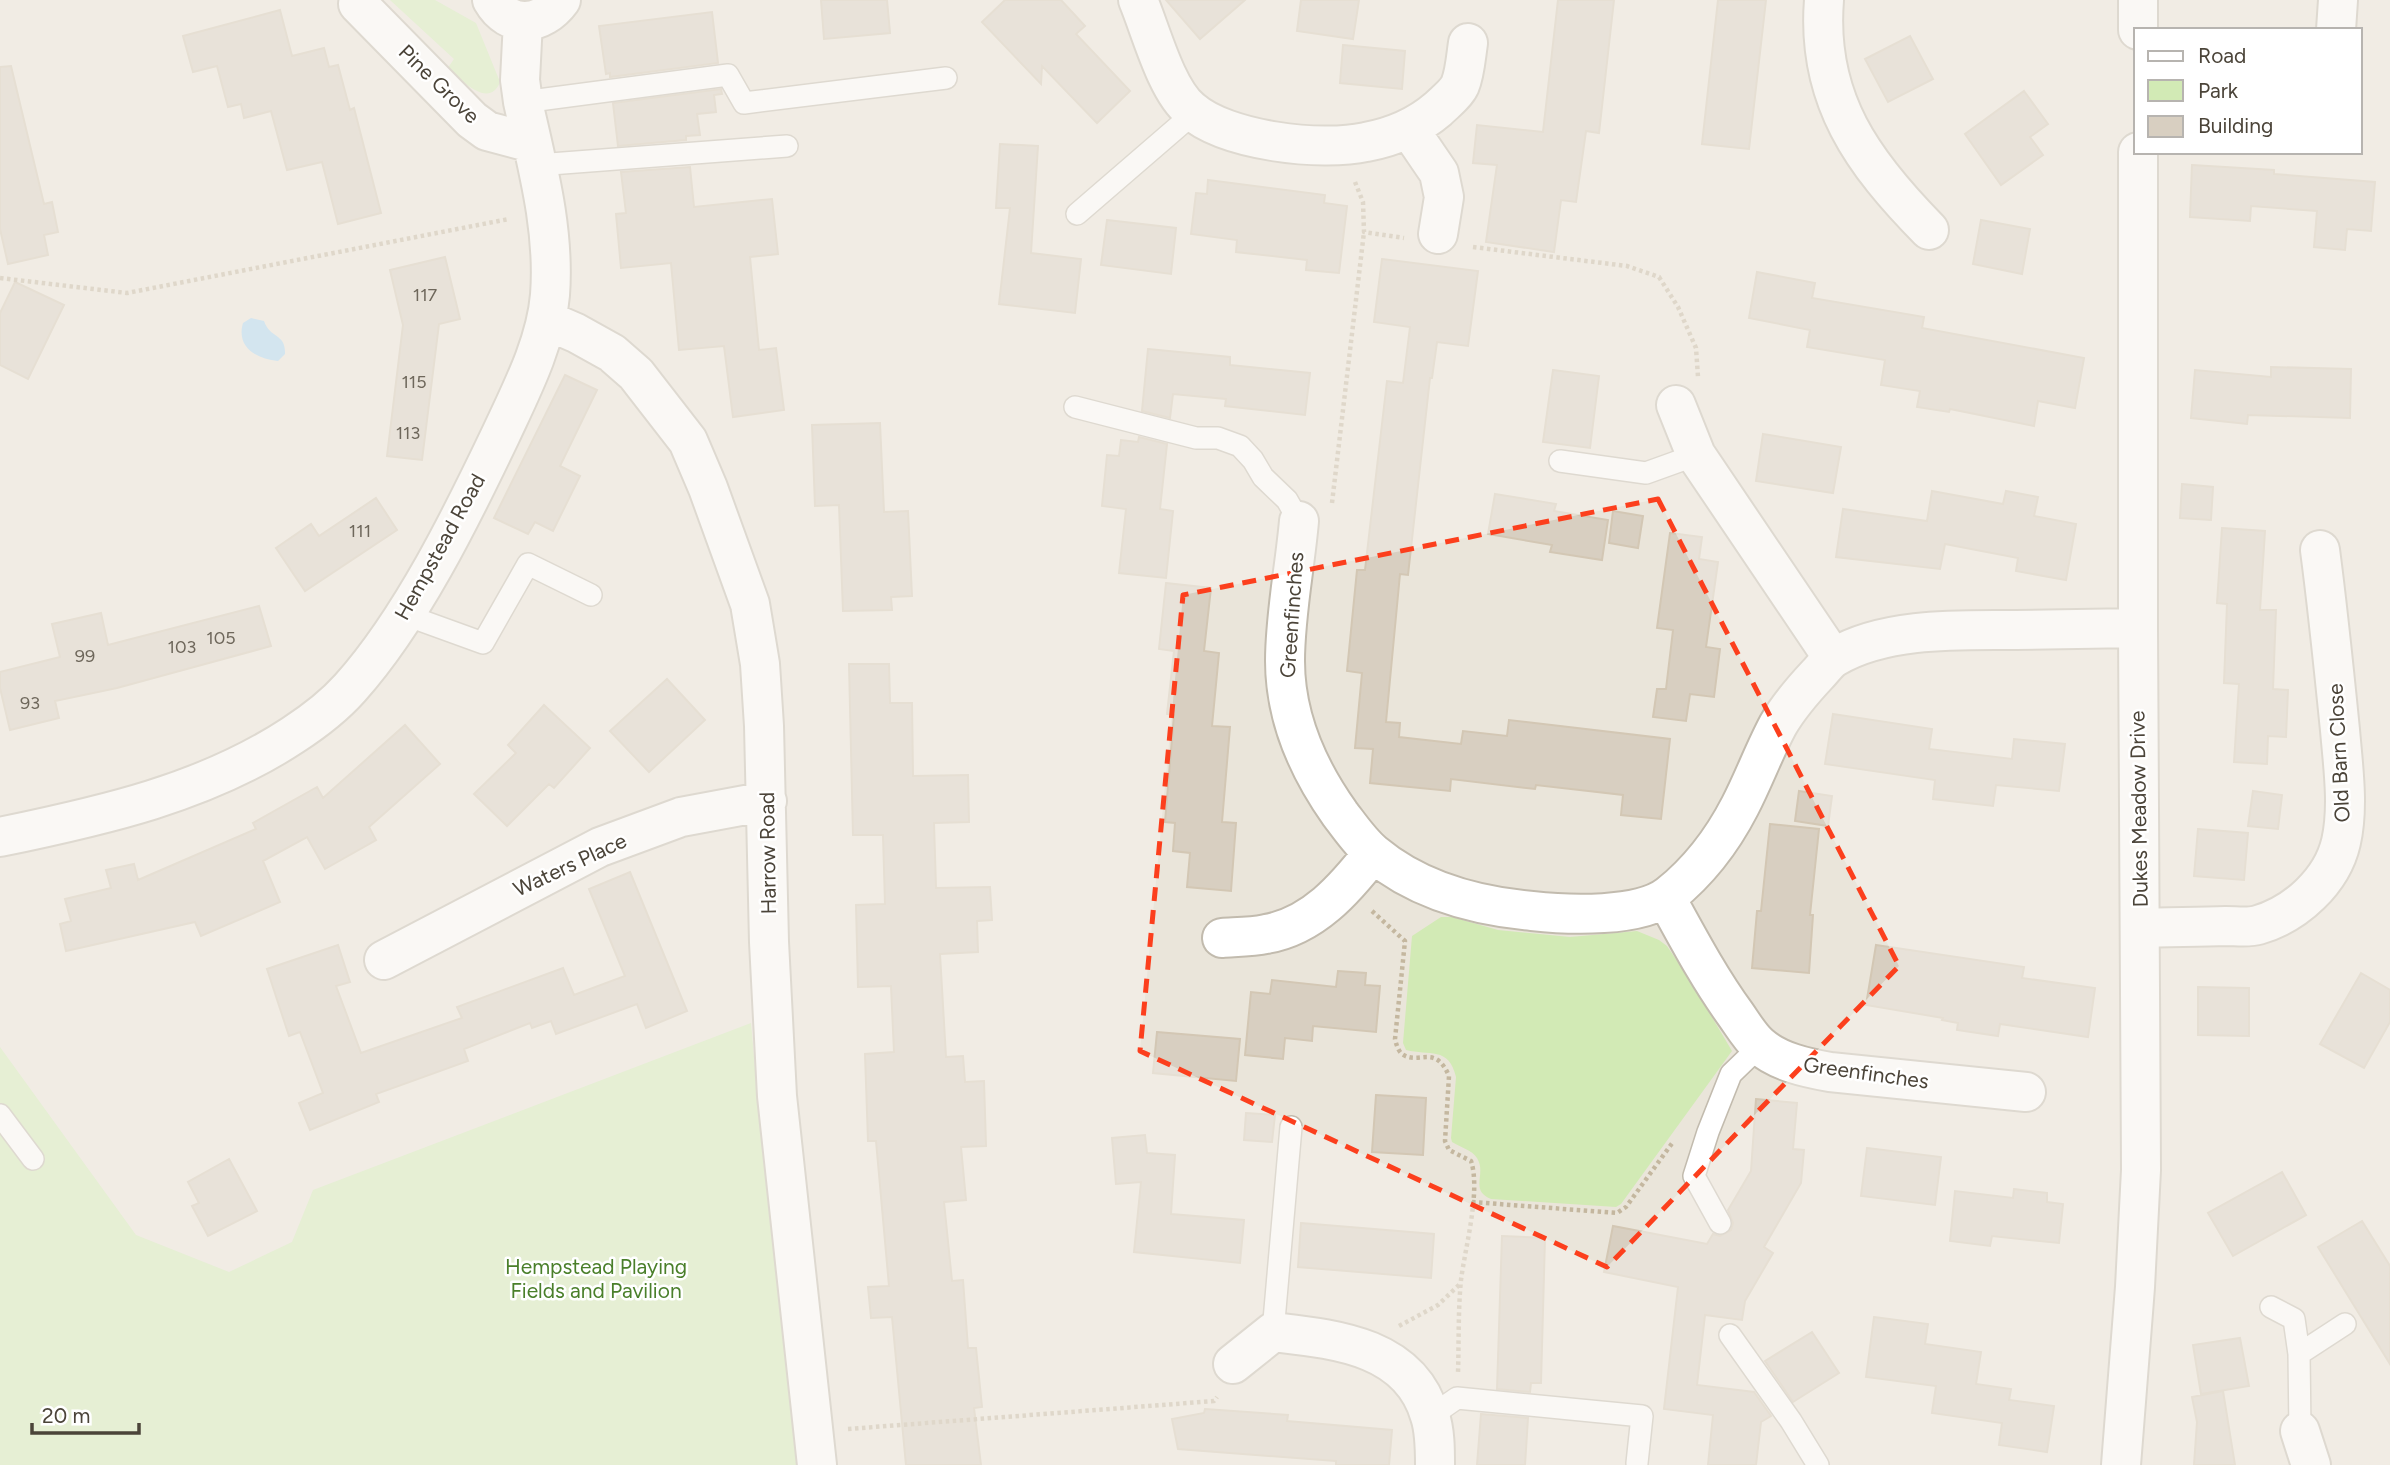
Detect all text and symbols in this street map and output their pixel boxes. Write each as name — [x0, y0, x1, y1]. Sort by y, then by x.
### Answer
legend — [2134, 28, 2362, 154]
street label: Pine Grove — [394, 39, 485, 128]
text: Road — [2198, 43, 2246, 68]
text: Park — [2198, 78, 2239, 103]
text: Building — [2198, 113, 2273, 138]
house number: 117 — [413, 284, 438, 306]
house number: 115 — [401, 371, 427, 393]
house number: 113 — [396, 422, 420, 444]
street label: Hempstead Road — [389, 469, 490, 624]
house number: 111 — [349, 520, 371, 542]
street label: Greenfinches — [1275, 551, 1308, 679]
house number: 105 — [206, 627, 236, 649]
house number: 103 — [168, 636, 196, 658]
house number: 99 — [75, 645, 95, 667]
street label: Old Barn Close — [2322, 683, 2355, 823]
house number: 93 — [20, 692, 40, 714]
street label: Dukes Meadow Drive — [2124, 710, 2153, 908]
street label: Harrow Road — [754, 792, 781, 915]
street label: Waters Place — [509, 827, 630, 902]
street label: Greenfinches — [1802, 1051, 1930, 1094]
park label: Hempstead Playing Fields and Pavilion — [505, 1254, 687, 1303]
scale bar — [32, 1392, 138, 1436]
text: 20 m — [42, 1403, 90, 1428]

